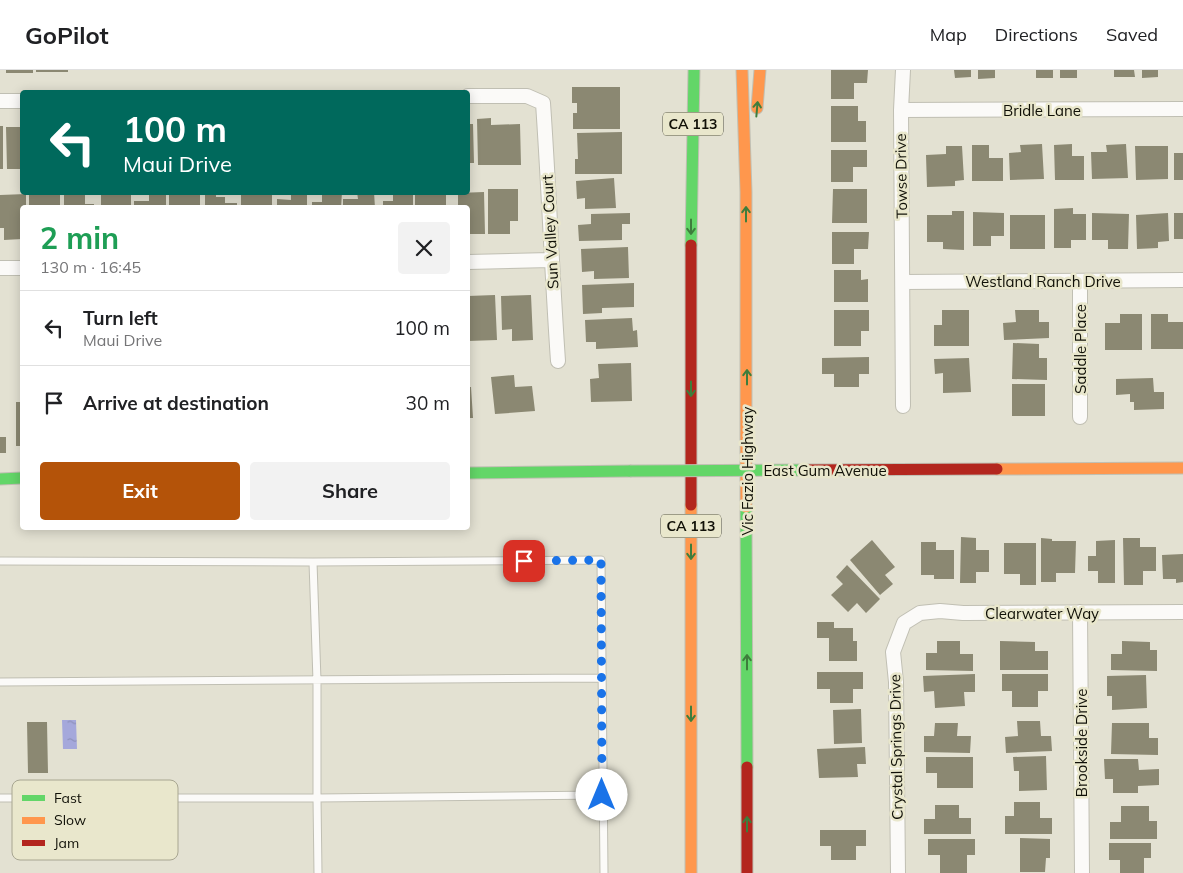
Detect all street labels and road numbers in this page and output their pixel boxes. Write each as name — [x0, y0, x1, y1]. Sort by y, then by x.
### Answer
street label: Bridle Lane — [1003, 101, 1081, 120]
road number: CA 113 — [663, 112, 723, 136]
street label: Towse Drive — [891, 133, 911, 219]
street label: Sun Valley Court — [538, 174, 562, 290]
street label: Westland Ranch Drive — [965, 272, 1121, 291]
street label: Saddle Place — [1071, 304, 1090, 394]
street label: Vic Fazio Highway — [738, 407, 757, 535]
street label: East Gum Avenue — [763, 461, 887, 480]
road number: CA 113 — [661, 514, 721, 538]
street label: Clearwater Way — [985, 604, 1099, 623]
street label: Crystal Springs Drive — [885, 674, 907, 820]
street label: Brookside Drive — [1072, 689, 1091, 797]

